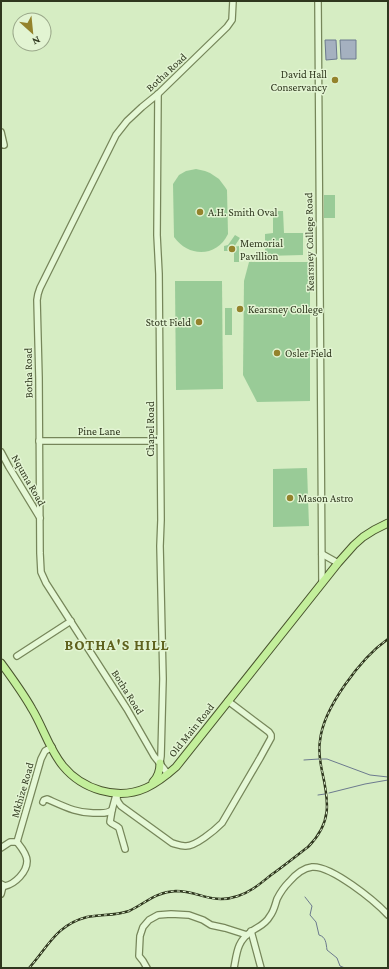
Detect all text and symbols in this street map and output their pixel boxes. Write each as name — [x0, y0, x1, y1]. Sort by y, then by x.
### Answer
north arrow — [12, 12, 52, 52]
text: N — [30, 34, 43, 48]
street label: Botha Road — [143, 50, 189, 94]
place label: David Hall Conservancy — [270, 68, 328, 94]
marker: David Hall Conservancy — [330, 75, 340, 85]
street label: Kearsney College Road — [302, 192, 317, 292]
place label: A.H. Smith Oval — [208, 206, 278, 218]
marker: A.H. Smith Oval — [195, 207, 205, 217]
place label: Memorial Pavillion — [240, 237, 283, 262]
marker: Memorial Pavillion — [227, 244, 237, 254]
place label: Kearsney College — [248, 303, 323, 316]
marker: Kearsney College — [235, 304, 245, 314]
place label: Stott Field — [146, 316, 191, 328]
marker: Stott Field — [194, 317, 204, 327]
street label: Botha Road — [22, 347, 34, 398]
place label: Osler Field — [285, 347, 332, 359]
marker: Osler Field — [272, 348, 282, 358]
street label: Chapel Road — [144, 401, 157, 457]
street label: Pine Lane — [78, 425, 120, 437]
street label: Nquma Road — [9, 452, 49, 508]
place label: Mason Astro — [298, 492, 354, 504]
marker: Mason Astro — [285, 493, 295, 503]
district label: BOTHA'S HILL — [64, 637, 170, 653]
street label: Botha Road — [110, 667, 147, 717]
street label: Old Main Road — [166, 701, 216, 759]
street label: Mkhize Road — [8, 761, 36, 819]

